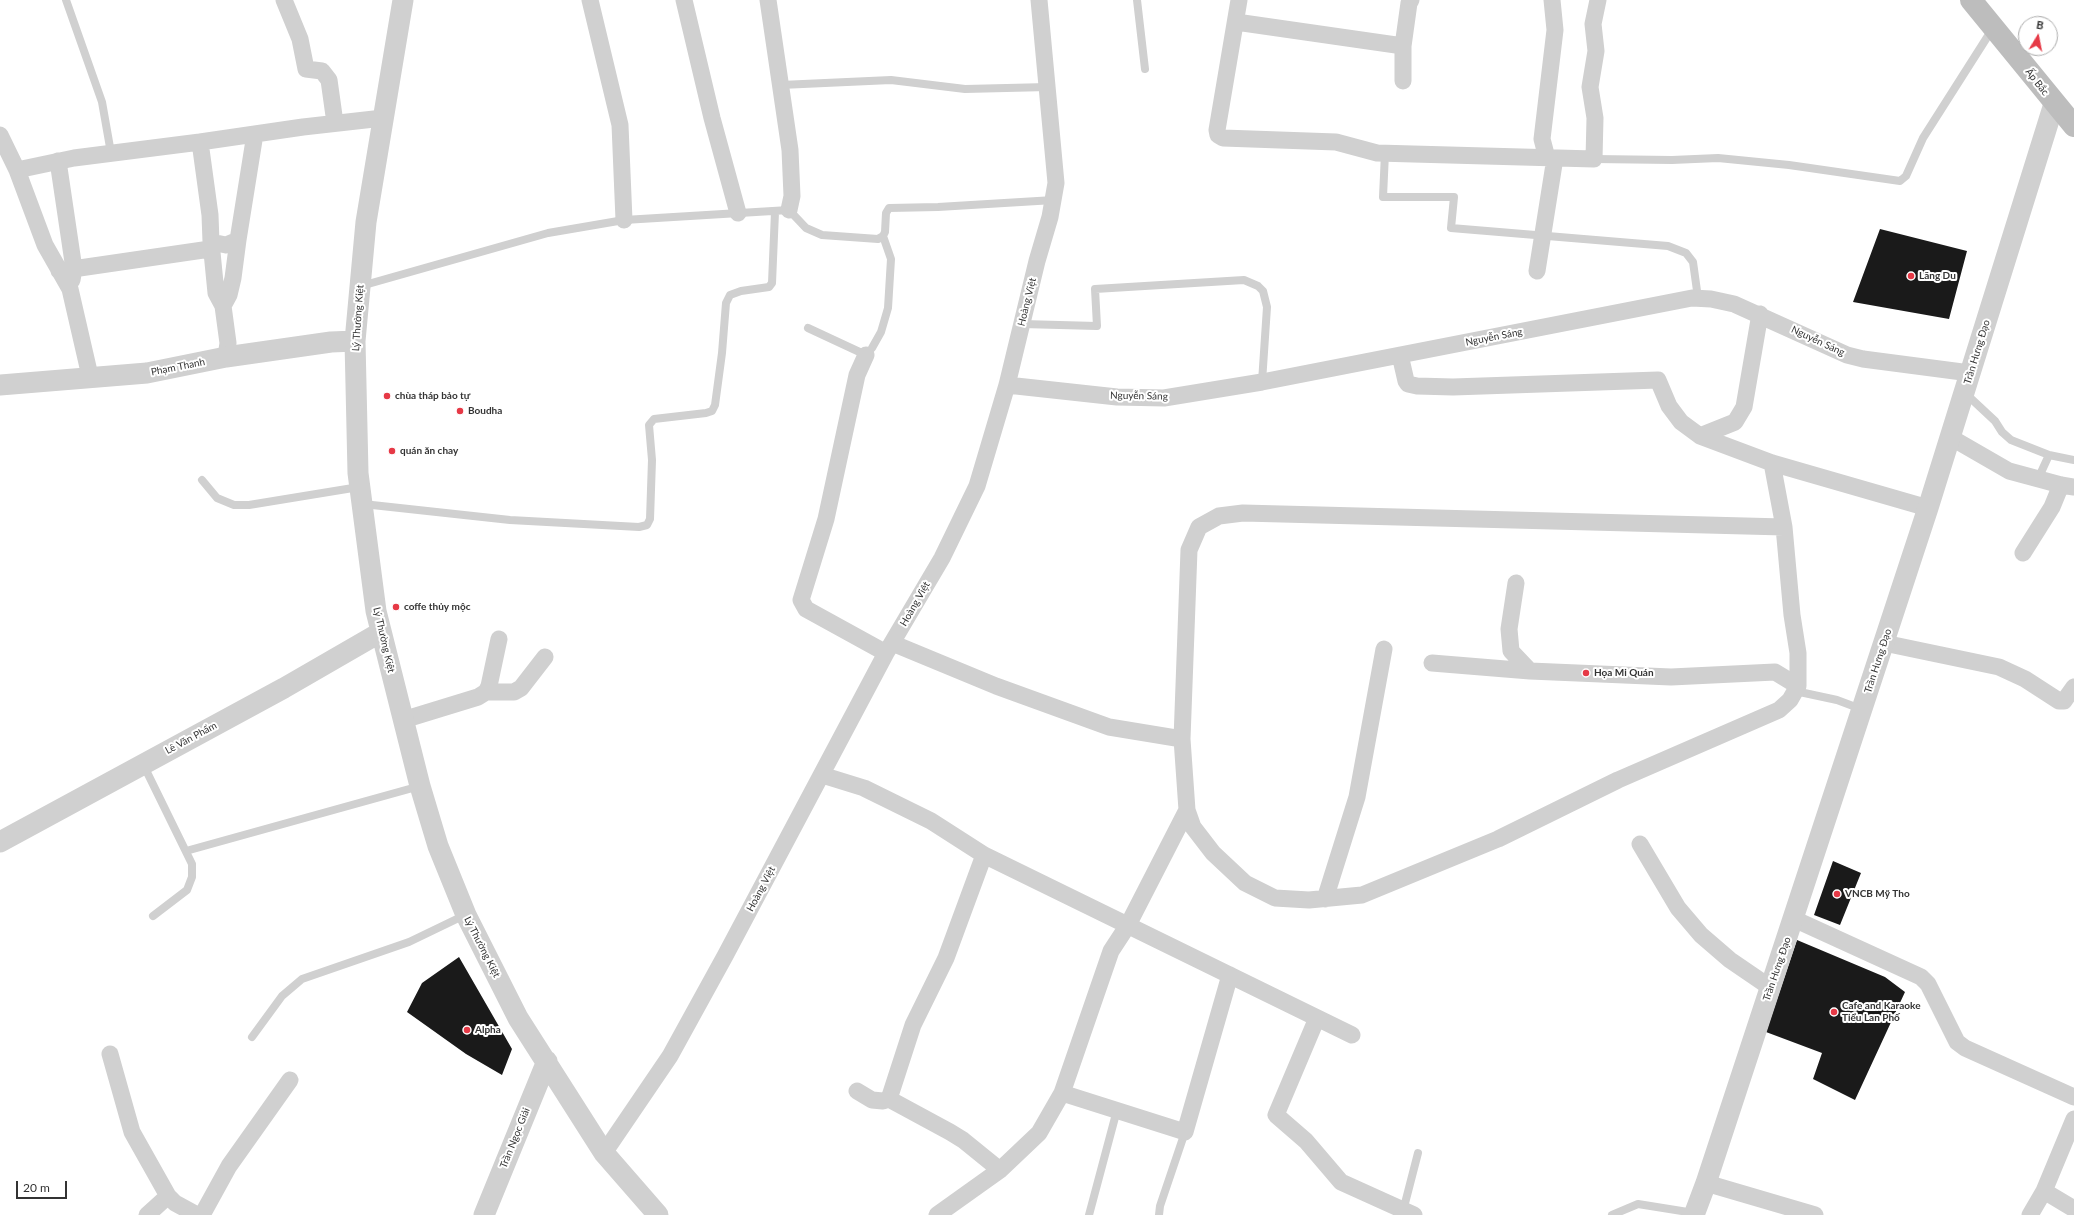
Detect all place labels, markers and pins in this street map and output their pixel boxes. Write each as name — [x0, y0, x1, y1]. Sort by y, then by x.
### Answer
place label: Lãng Du — [1919, 270, 1956, 282]
marker: Lãng Du — [1906, 271, 1916, 281]
place label: chùa tháp bảo tự — [395, 390, 470, 402]
marker: chùa tháp bảo tự — [382, 391, 392, 401]
place label: Boudha — [468, 405, 502, 417]
marker: Boudha — [455, 406, 465, 416]
place label: quán ăn chay — [400, 445, 458, 457]
marker: quán ăn chay — [387, 446, 397, 456]
place label: coffe thủy mộc — [404, 601, 470, 613]
marker: coffe thủy mộc — [391, 602, 401, 612]
place label: Họa Mi Quán — [1594, 667, 1654, 679]
marker: Họa Mi Quán — [1581, 668, 1591, 678]
place label: VNCB Mỹ Tho — [1845, 888, 1910, 900]
marker: VNCB Mỹ Tho — [1832, 889, 1842, 899]
place label: Cafe and Karaoke Tiểu Lan Phố — [1842, 1000, 1920, 1024]
marker: Cafe and Karaoke Tiểu Lan Phố — [1829, 1007, 1839, 1017]
place label: Alpha — [475, 1024, 501, 1036]
marker: Alpha — [462, 1025, 472, 1035]

